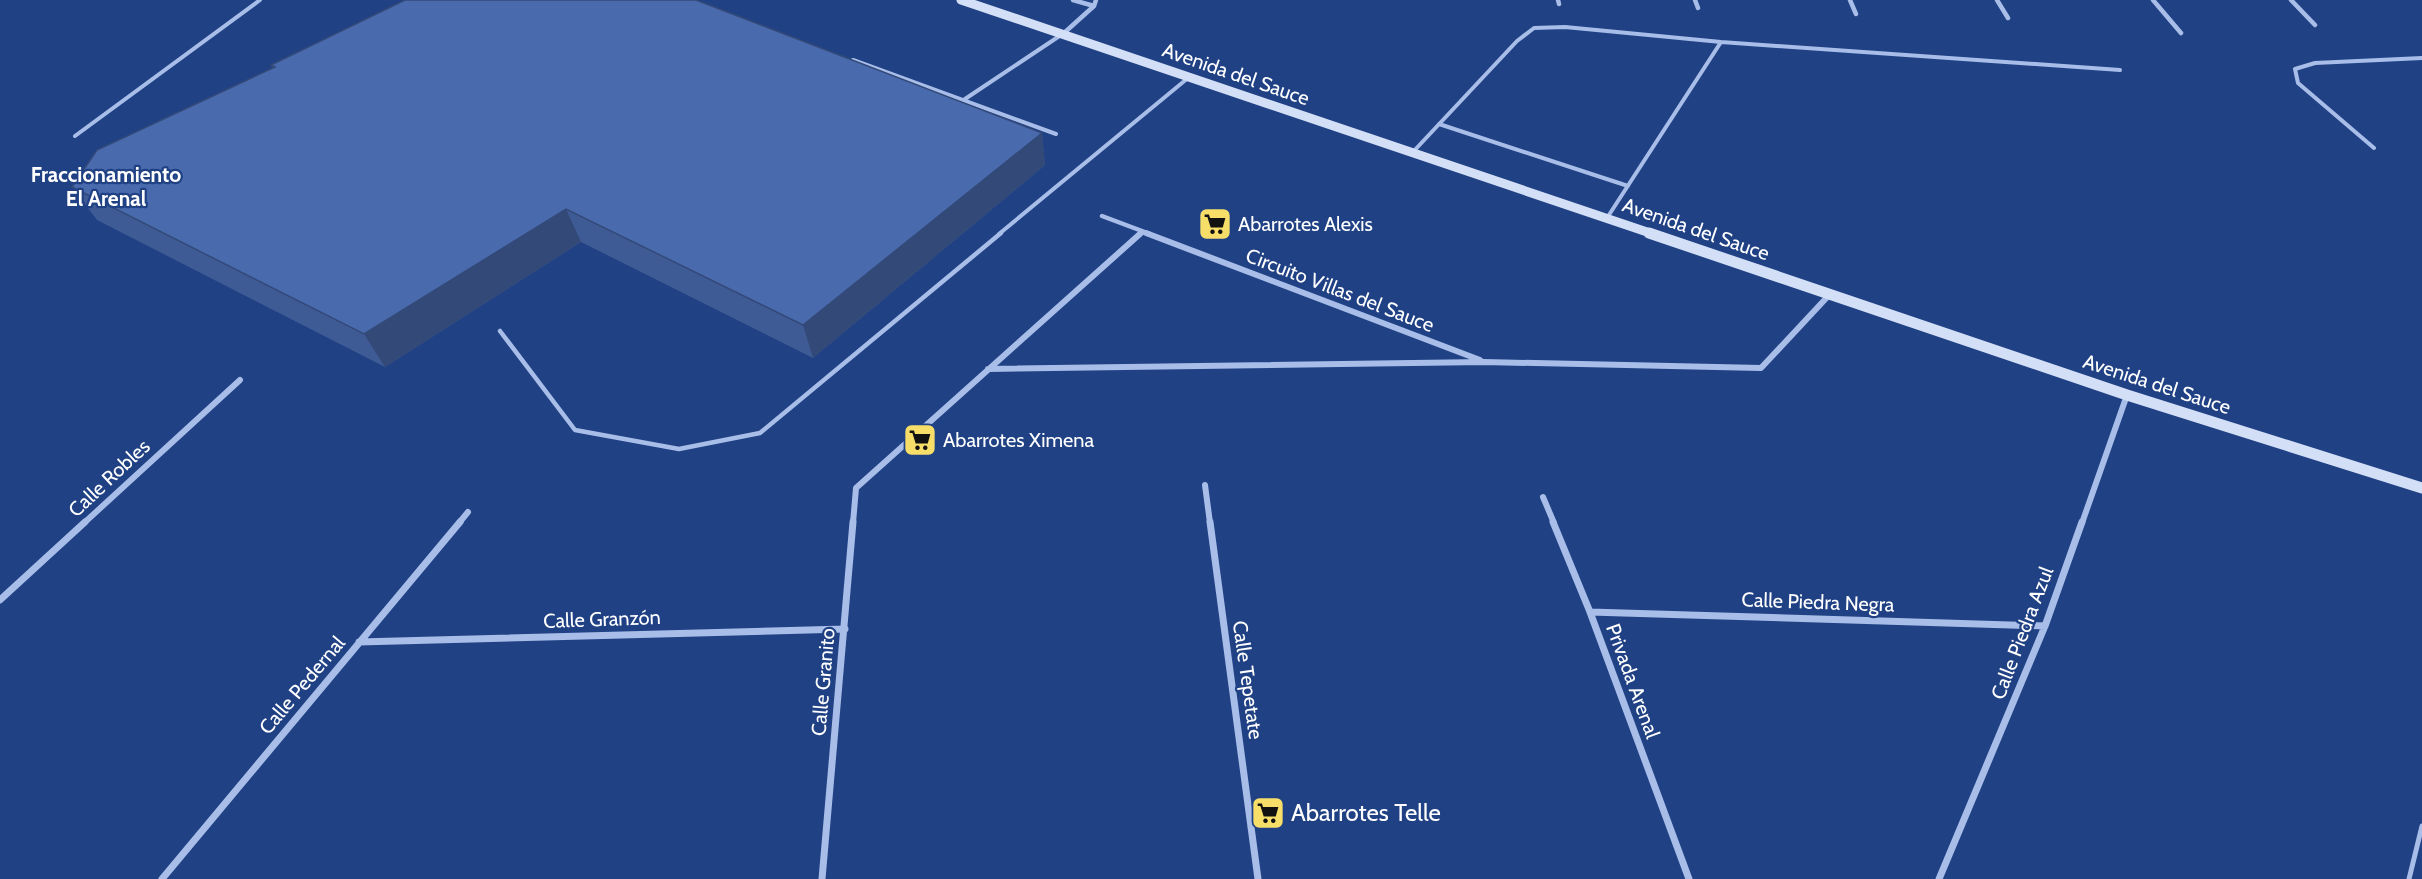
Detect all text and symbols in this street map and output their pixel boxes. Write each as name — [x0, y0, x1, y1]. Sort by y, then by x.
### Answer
street label: Avenida del Sauce — [1159, 38, 1313, 110]
district label: Fraccionamiento El Arenal — [31, 162, 181, 211]
street label: Avenida del Sauce — [1619, 193, 1773, 265]
supermarket icon: Abarrotes Alexis — [1197, 206, 1233, 242]
place label: Abarrotes Alexis — [1238, 212, 1373, 236]
street label: Circuito Villas del Sauce — [1242, 243, 1438, 337]
street label: Avenida del Sauce — [2080, 349, 2234, 419]
supermarket icon: Abarrotes Ximena — [902, 422, 938, 458]
place label: Abarrotes Ximena — [943, 428, 1094, 452]
street label: Calle Robles — [63, 434, 155, 522]
street label: Calle Piedra Azul — [1986, 563, 2058, 703]
street label: Calle Piedra Negra — [1741, 587, 1895, 617]
street label: Calle Granzón — [543, 605, 661, 633]
street label: Calle Tepetate — [1228, 619, 1268, 741]
street label: Privada Arenal — [1601, 620, 1665, 742]
street label: Calle Granito — [806, 627, 840, 737]
street label: Calle Pedernal — [254, 631, 350, 739]
supermarket icon: Abarrotes Telle — [1250, 795, 1286, 831]
place label: Abarrotes Telle — [1291, 798, 1441, 827]

